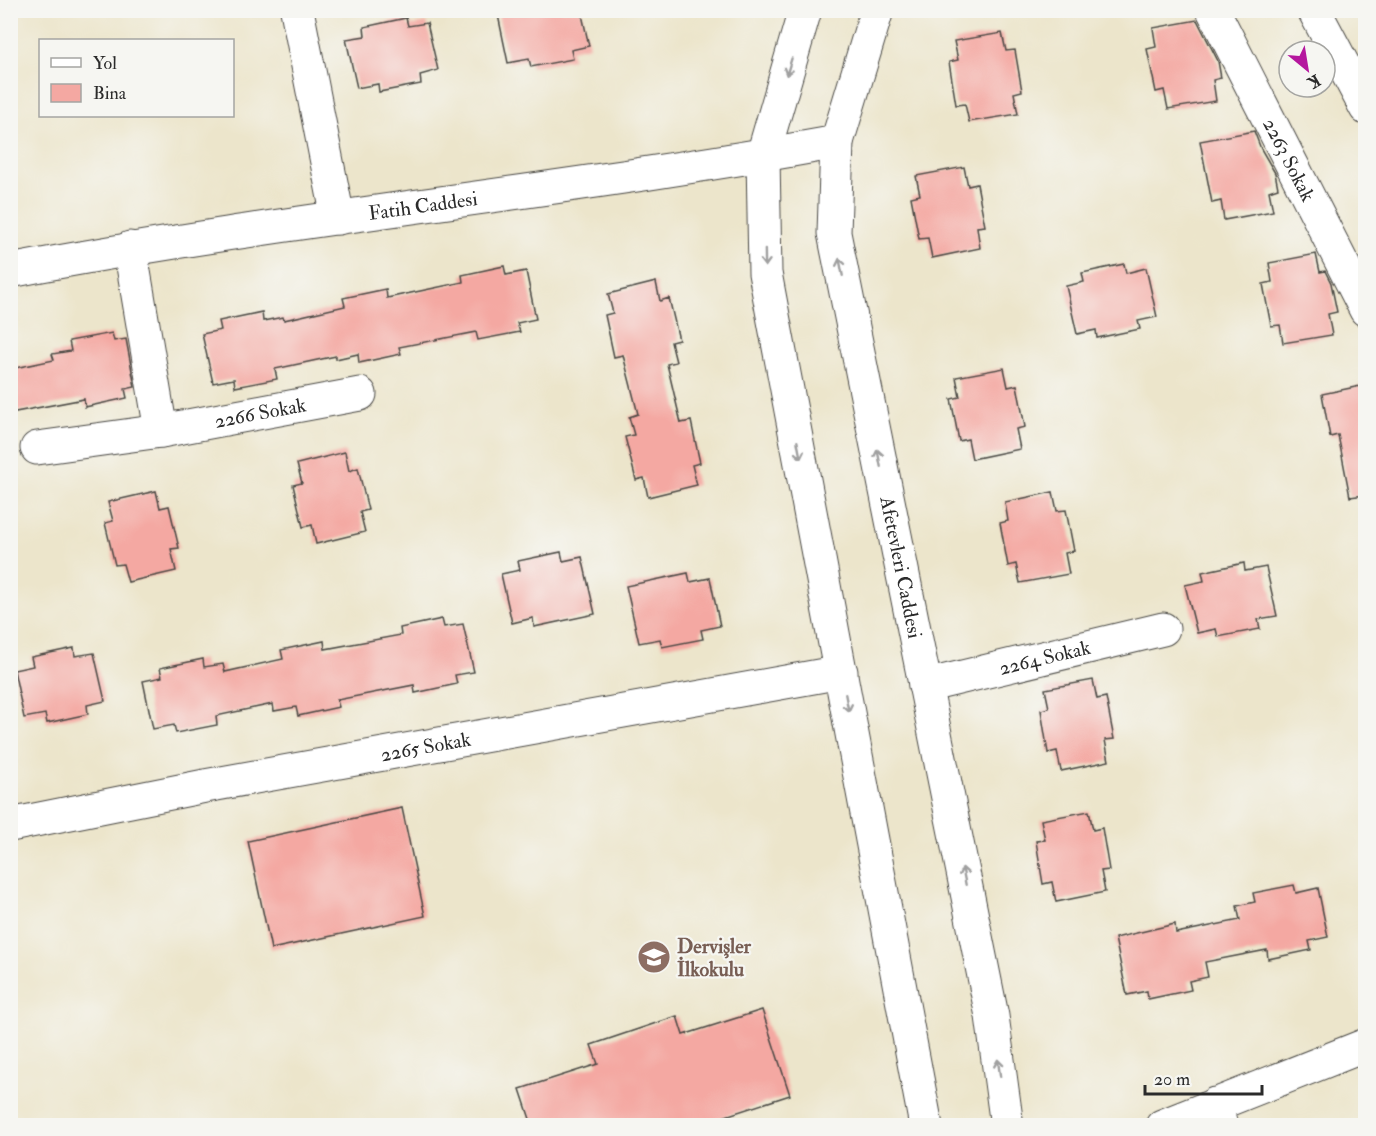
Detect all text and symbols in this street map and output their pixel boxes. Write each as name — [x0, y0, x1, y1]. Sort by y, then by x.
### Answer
legend — [39, 39, 234, 117]
north arrow — [1277, 39, 1337, 99]
text: Yol — [93, 52, 117, 75]
one-way arrow — [783, 57, 794, 76]
text: K — [1303, 70, 1324, 93]
text: Bina — [93, 82, 127, 105]
street label: 2263 Sokak — [1257, 114, 1321, 206]
street label: Fatih Caddesi — [367, 186, 479, 226]
one-way arrow — [759, 248, 771, 268]
one-way arrow — [835, 258, 846, 277]
street label: 2266 Sokak — [212, 392, 308, 434]
one-way arrow — [794, 440, 805, 459]
one-way arrow — [873, 449, 884, 469]
street label: Afetevleri Caddesi — [874, 493, 927, 641]
street label: 2264 Sokak — [996, 635, 1093, 681]
one-way arrow — [842, 693, 853, 713]
street label: 2265 Sokak — [379, 727, 473, 767]
one-way arrow — [958, 867, 969, 886]
place label: Dervişler İlkokulu — [677, 934, 752, 982]
school or university icon: Dervişler İlkokulu — [636, 939, 672, 975]
one-way arrow — [994, 1058, 1005, 1078]
scale bar — [1145, 1058, 1262, 1096]
text: 20 m — [1154, 1068, 1190, 1091]

